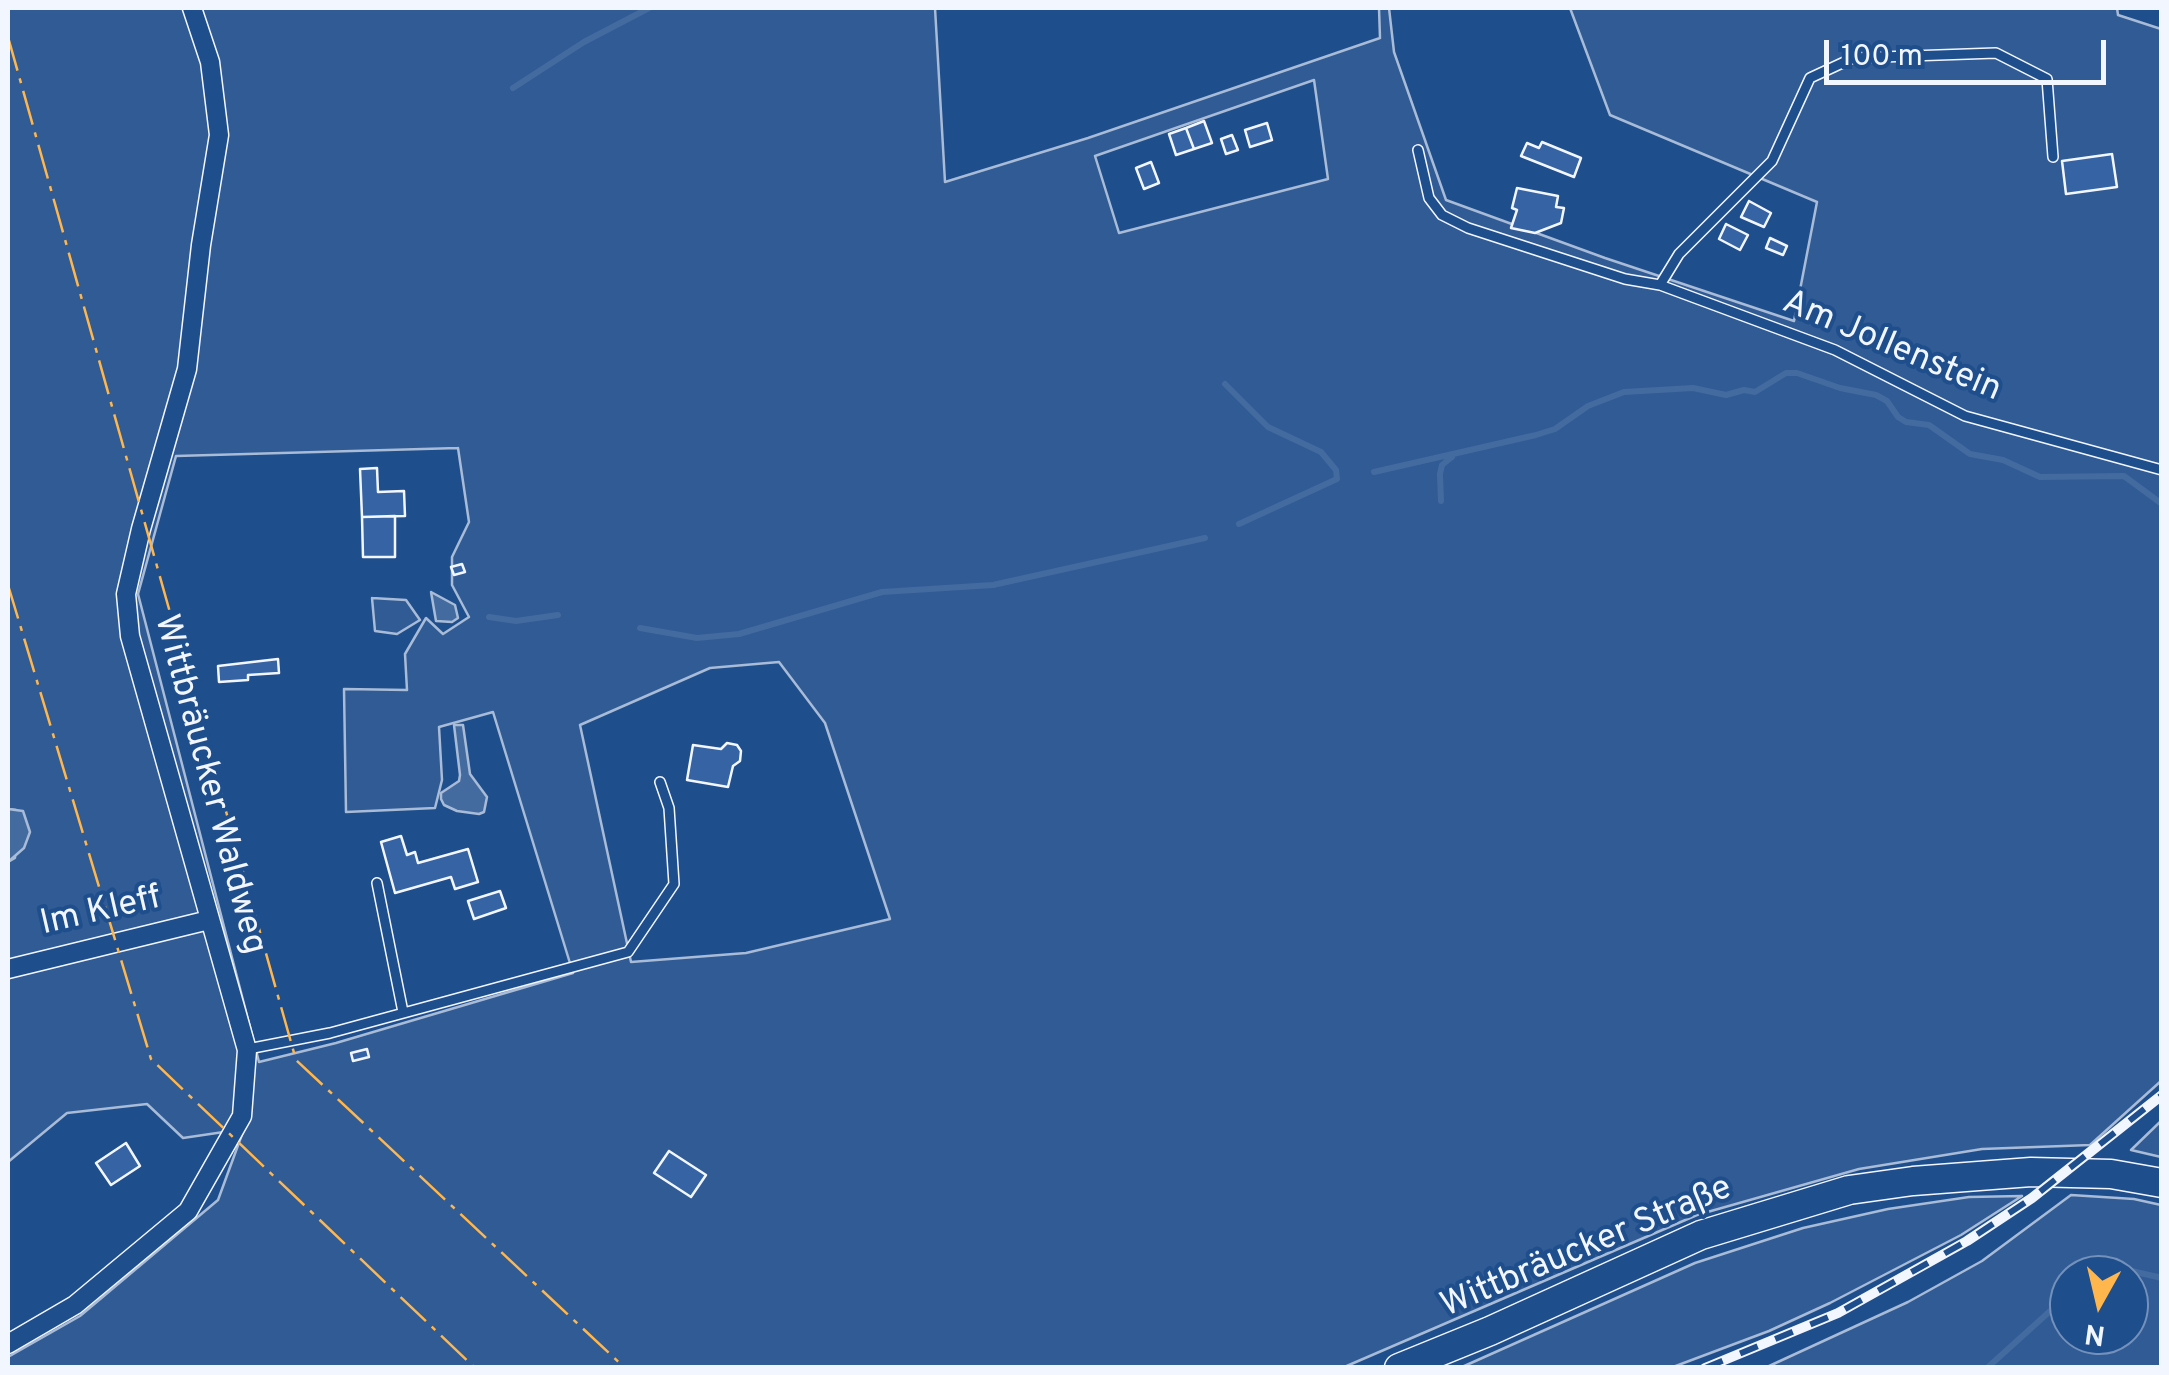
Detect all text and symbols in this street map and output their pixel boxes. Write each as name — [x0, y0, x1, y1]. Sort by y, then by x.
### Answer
scale bar — [1829, 20, 2112, 82]
text: 100 m — [1841, 39, 1923, 76]
street label: Am Jollenstein — [1775, 283, 2007, 413]
street label: Wittbräucker Waldweg — [142, 611, 274, 959]
street label: Im Kleff — [37, 879, 165, 947]
street label: Wittbräucker Straße — [1435, 1169, 1739, 1329]
north arrow — [2049, 1255, 2149, 1355]
text: N — [2083, 1314, 2108, 1352]

